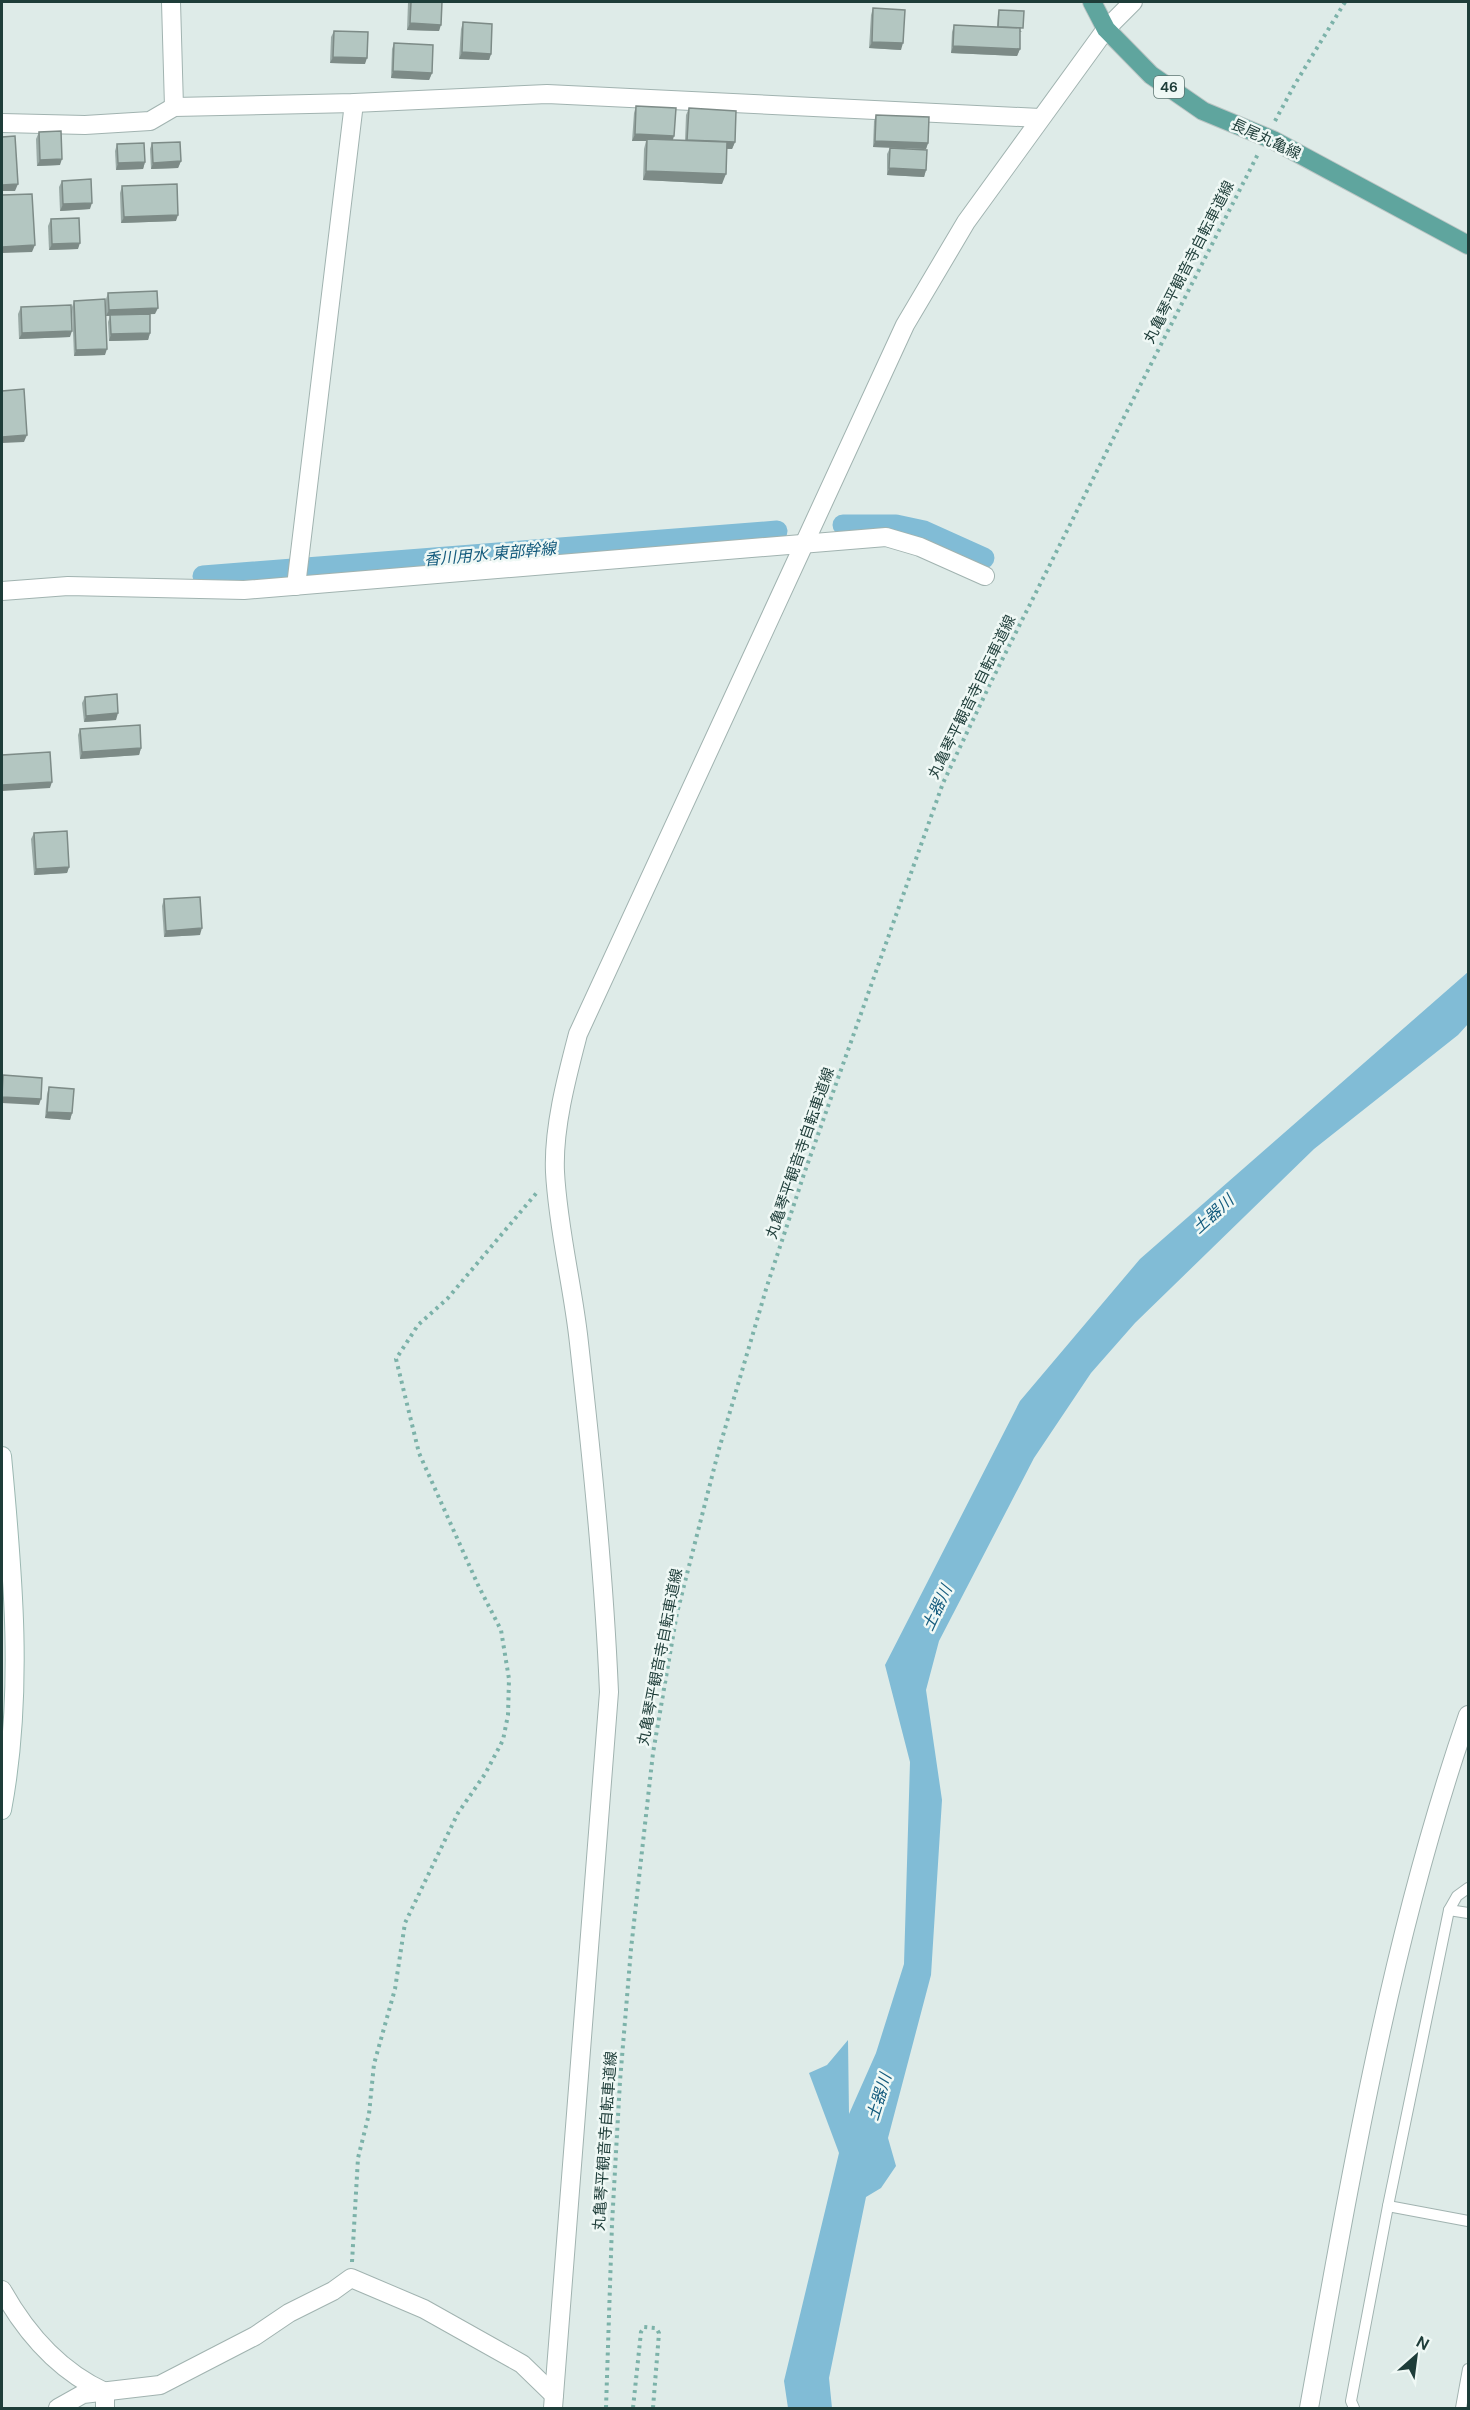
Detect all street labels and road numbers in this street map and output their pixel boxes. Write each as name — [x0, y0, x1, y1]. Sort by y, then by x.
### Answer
road number: 46 — [1154, 76, 1184, 98]
street label: 長尾丸亀線 — [1228, 114, 1304, 164]
street label: 丸亀琴平観音寺自転車道線 — [1139, 177, 1239, 347]
street label: 丸亀琴平観音寺自転車道線 — [924, 612, 1020, 782]
street label: 丸亀琴平観音寺自転車道線 — [761, 1065, 839, 1241]
street label: 丸亀琴平観音寺自転車道線 — [633, 1567, 687, 1747]
street label: 丸亀琴平観音寺自転車道線 — [589, 2051, 621, 2231]

